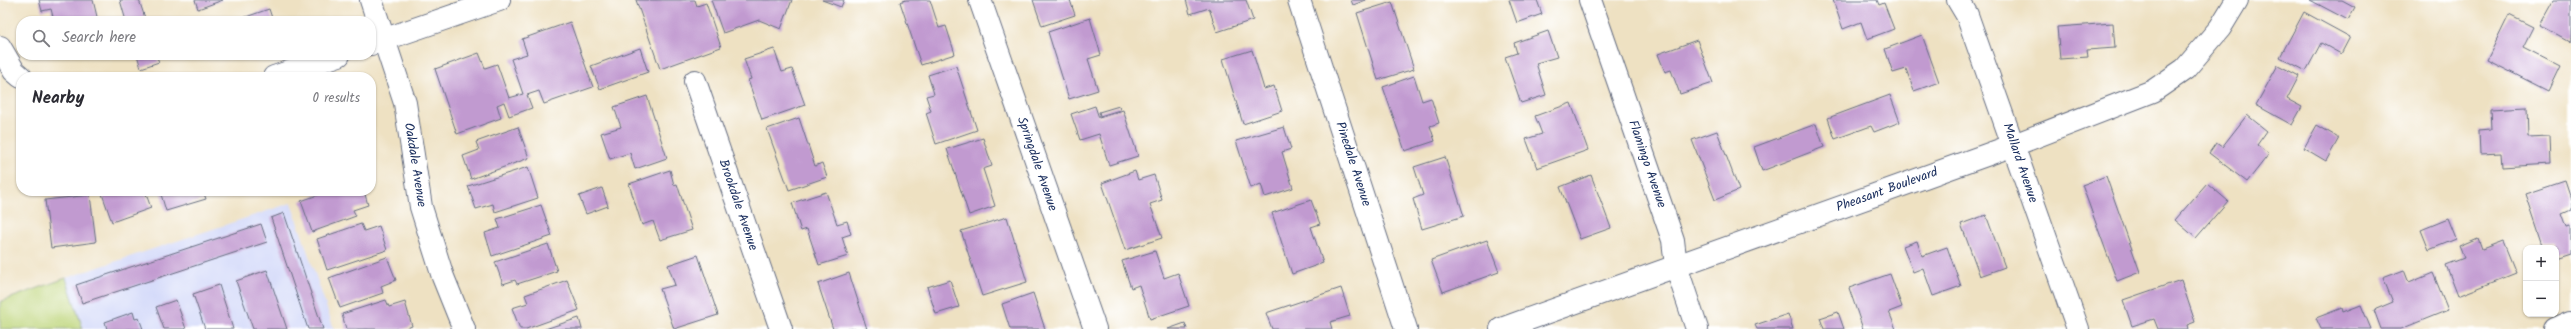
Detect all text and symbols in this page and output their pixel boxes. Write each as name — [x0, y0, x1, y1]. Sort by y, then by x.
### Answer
search box — [16, 16, 376, 60]
text: Search here — [62, 26, 136, 50]
icon: search — [30, 27, 52, 49]
text: Nearby — [32, 85, 84, 112]
text: 0 results — [313, 88, 360, 109]
street label: Springdale Avenue — [1011, 114, 1063, 214]
street label: Flamingo Avenue — [1622, 117, 1672, 211]
street label: Pinedale Avenue — [1329, 119, 1377, 209]
street label: Mallard Avenue — [1997, 120, 2044, 206]
street label: Oakdale Avenue — [398, 121, 432, 209]
street label: Brookdale Avenue — [713, 156, 764, 254]
street label: Pheasant Boulevard — [1833, 162, 1941, 218]
map controls — [2523, 245, 2559, 317]
button: + — [2523, 245, 2559, 281]
button: − — [2523, 281, 2559, 317]

